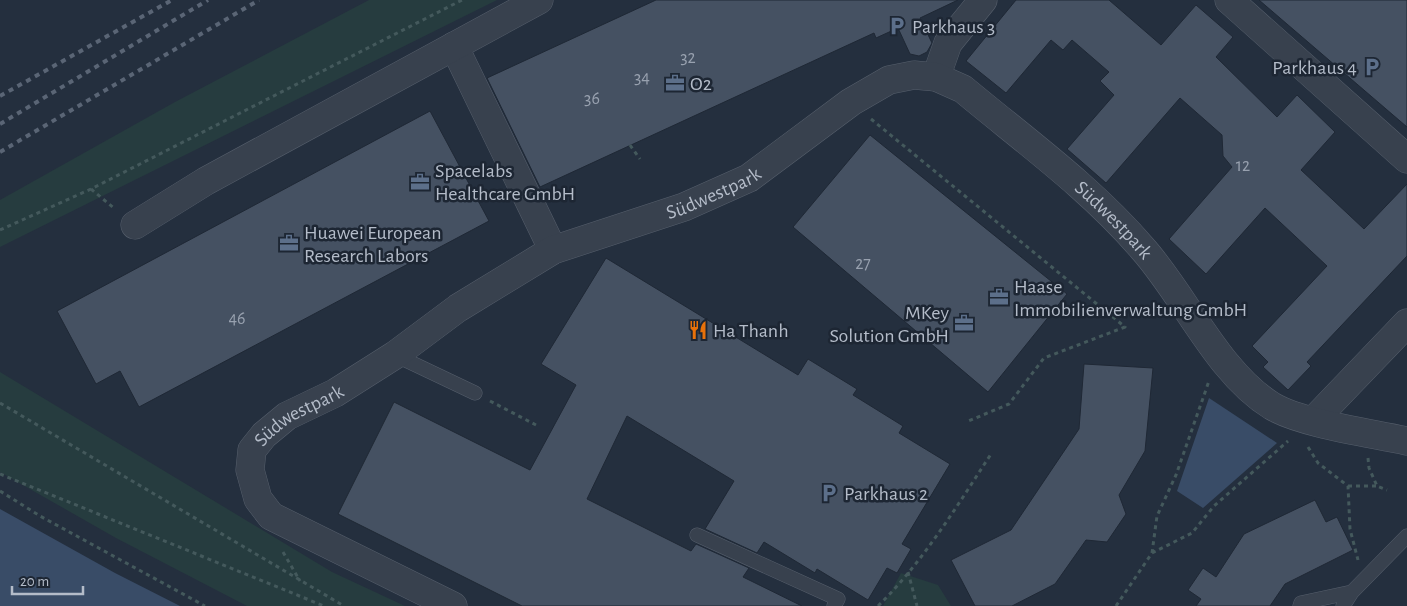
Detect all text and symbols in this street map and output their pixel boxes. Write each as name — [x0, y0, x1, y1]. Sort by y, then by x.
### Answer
parking icon: Parkhaus 3 — [886, 15, 908, 37]
place label: Parkhaus 3 — [912, 17, 995, 37]
house number: 32 — [680, 49, 696, 67]
parking icon: Parkhaus 4 — [1361, 56, 1383, 78]
place label: Parkhaus 4 — [1272, 58, 1357, 78]
house number: 34 — [634, 69, 650, 87]
office icon: O2 — [664, 72, 686, 94]
place label: O2 — [690, 74, 712, 94]
house number: 36 — [584, 90, 600, 108]
house number: 12 — [1236, 157, 1250, 175]
place label: Spacelabs Healthcare GmbH — [435, 161, 575, 204]
street label: Südwestpark — [664, 164, 765, 223]
office icon: Spacelabs Healthcare GmbH — [409, 171, 431, 193]
street label: Südwestpark — [1071, 177, 1156, 263]
place label: Huawei European Research Labors — [304, 223, 441, 266]
office icon: Huawei European Research Labors — [278, 232, 300, 254]
house number: 27 — [855, 255, 871, 273]
place label: Haase Immobilienverwaltung GmbH — [1014, 277, 1247, 320]
office icon: Haase Immobilienverwaltung GmbH — [988, 286, 1010, 308]
place label: MKey Solution GmbH — [829, 303, 949, 346]
house number: 46 — [228, 310, 246, 328]
office icon: MKey Solution GmbH — [953, 312, 975, 334]
restaurant icon: Ha Thanh — [687, 319, 709, 341]
place label: Ha Thanh — [713, 321, 789, 341]
street label: Südwestpark — [250, 381, 347, 450]
parking icon: Parkhaus 2 — [818, 482, 840, 504]
place label: Parkhaus 2 — [844, 484, 928, 504]
scale bar — [12, 564, 84, 596]
text: 20 m — [20, 574, 49, 589]

